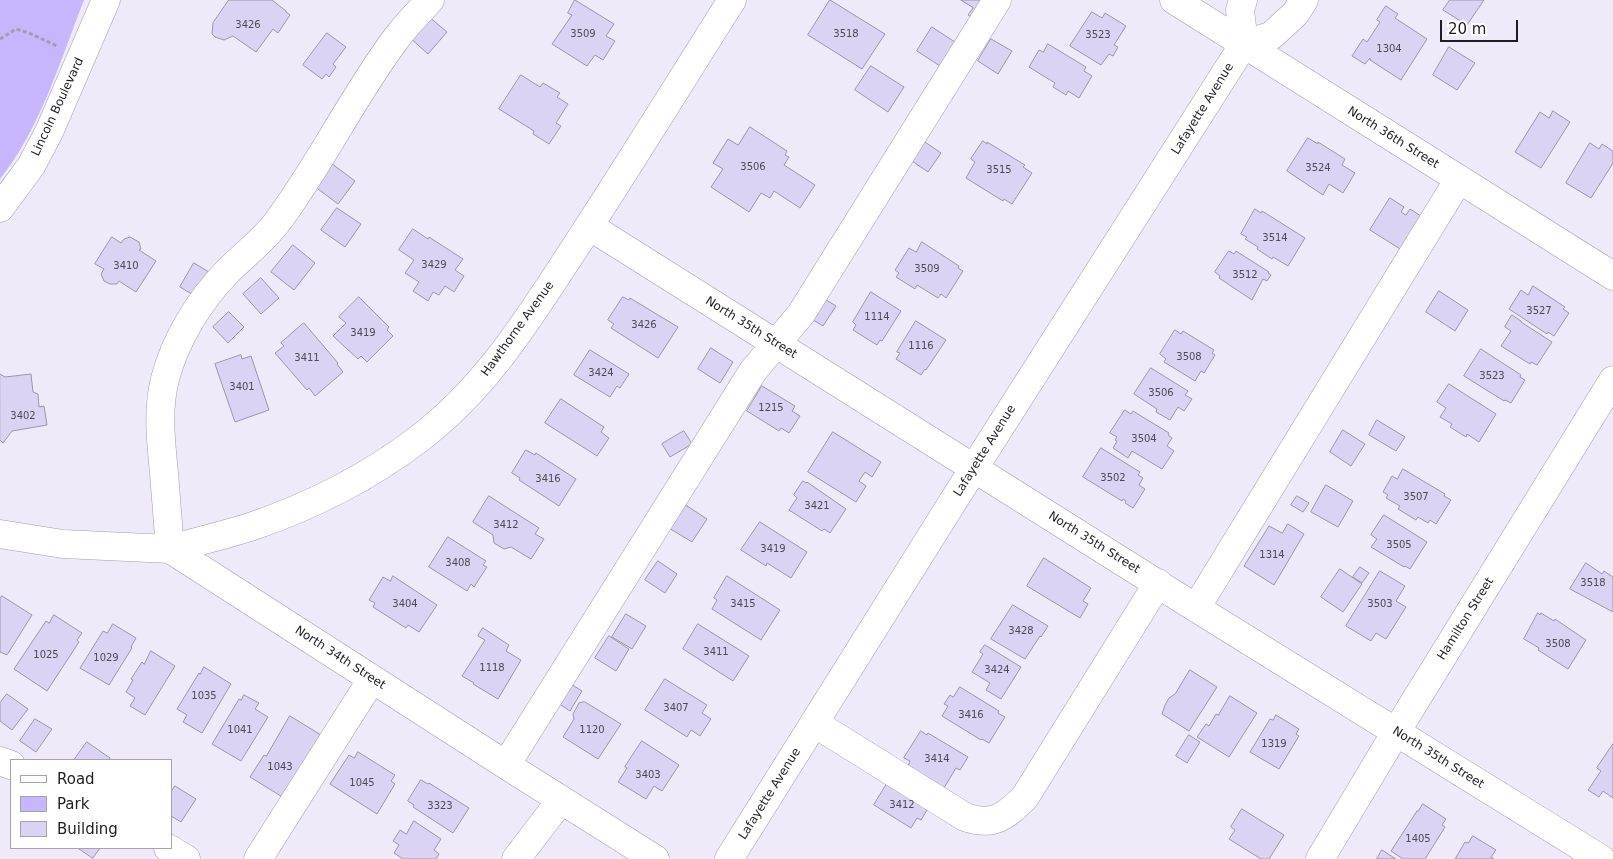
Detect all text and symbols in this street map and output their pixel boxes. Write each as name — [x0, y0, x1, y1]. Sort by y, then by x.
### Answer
scale bar — [1443, 10, 1520, 42]
house number: 3426 — [235, 19, 261, 31]
text: 20 m — [1448, 20, 1486, 38]
house number: 3509 — [570, 28, 596, 40]
house number: 3518 — [833, 28, 859, 40]
house number: 3523 — [1085, 29, 1111, 41]
house number: 1304 — [1376, 43, 1402, 55]
street label: Lincoln Boulevard — [29, 55, 87, 159]
street label: Lafayette Avenue — [1169, 61, 1237, 157]
street label: North 36th Street — [1345, 104, 1441, 172]
house number: 3506 — [740, 161, 766, 173]
house number: 3524 — [1305, 162, 1331, 174]
house number: 3515 — [986, 164, 1012, 176]
house number: 3514 — [1262, 232, 1288, 244]
house number: 3429 — [421, 259, 447, 271]
house number: 3410 — [113, 260, 139, 272]
house number: 3509 — [914, 263, 940, 275]
house number: 3512 — [1232, 269, 1258, 281]
street label: Hawthorne Avenue — [479, 279, 557, 379]
street label: North 35th Street — [703, 294, 799, 362]
house number: 3527 — [1526, 305, 1552, 317]
house number: 1114 — [864, 311, 890, 323]
house number: 3426 — [631, 319, 657, 331]
house number: 3419 — [350, 327, 376, 339]
house number: 1116 — [908, 340, 934, 352]
house number: 3508 — [1176, 351, 1202, 363]
house number: 3411 — [294, 352, 320, 364]
house number: 3424 — [588, 367, 614, 379]
house number: 3523 — [1479, 370, 1505, 382]
house number: 3401 — [229, 381, 255, 393]
house number: 3506 — [1148, 387, 1174, 399]
house number: 1215 — [758, 402, 784, 414]
street label: Lafayette Avenue — [951, 403, 1019, 499]
house number: 3402 — [10, 410, 36, 422]
house number: 3504 — [1131, 433, 1157, 445]
house number: 3502 — [1100, 472, 1126, 484]
house number: 3416 — [535, 473, 561, 485]
house number: 3507 — [1403, 491, 1429, 503]
house number: 3421 — [804, 500, 830, 512]
street label: North 35th Street — [1046, 509, 1142, 577]
house number: 3412 — [493, 519, 519, 531]
house number: 3505 — [1386, 539, 1412, 551]
house number: 3419 — [760, 543, 786, 555]
house number: 1314 — [1259, 549, 1285, 561]
house number: 3408 — [445, 557, 471, 569]
street label: Hamilton Street — [1435, 575, 1497, 663]
house number: 3518 — [1580, 577, 1606, 589]
house number: 3404 — [392, 598, 418, 610]
house number: 3415 — [730, 598, 756, 610]
house number: 3503 — [1367, 598, 1393, 610]
street label: North 34th Street — [292, 623, 388, 693]
house number: 3428 — [1008, 625, 1034, 637]
house number: 3508 — [1545, 638, 1571, 650]
house number: 3411 — [703, 646, 729, 658]
house number: 1025 — [33, 649, 59, 661]
house number: 1029 — [93, 652, 119, 664]
house number: 1118 — [479, 662, 505, 674]
house number: 3424 — [984, 664, 1010, 676]
house number: 1035 — [191, 690, 217, 702]
house number: 3407 — [663, 702, 689, 714]
house number: 3416 — [958, 709, 984, 721]
house number: 1041 — [227, 724, 253, 736]
house number: 1120 — [579, 724, 605, 736]
street label: North 35th Street — [1390, 724, 1486, 792]
house number: 1319 — [1261, 738, 1287, 750]
street label: Lafayette Avenue — [736, 746, 804, 842]
house number: 3414 — [924, 753, 950, 765]
legend — [10, 759, 172, 849]
house number: 1043 — [267, 761, 293, 773]
house number: 3403 — [635, 769, 661, 781]
text: Road — [57, 770, 95, 788]
house number: 1045 — [349, 777, 375, 789]
text: Park — [57, 795, 89, 813]
house number: 3412 — [889, 799, 915, 811]
house number: 3323 — [427, 800, 453, 812]
text: Building — [57, 820, 118, 838]
house number: 1405 — [1405, 833, 1431, 845]

